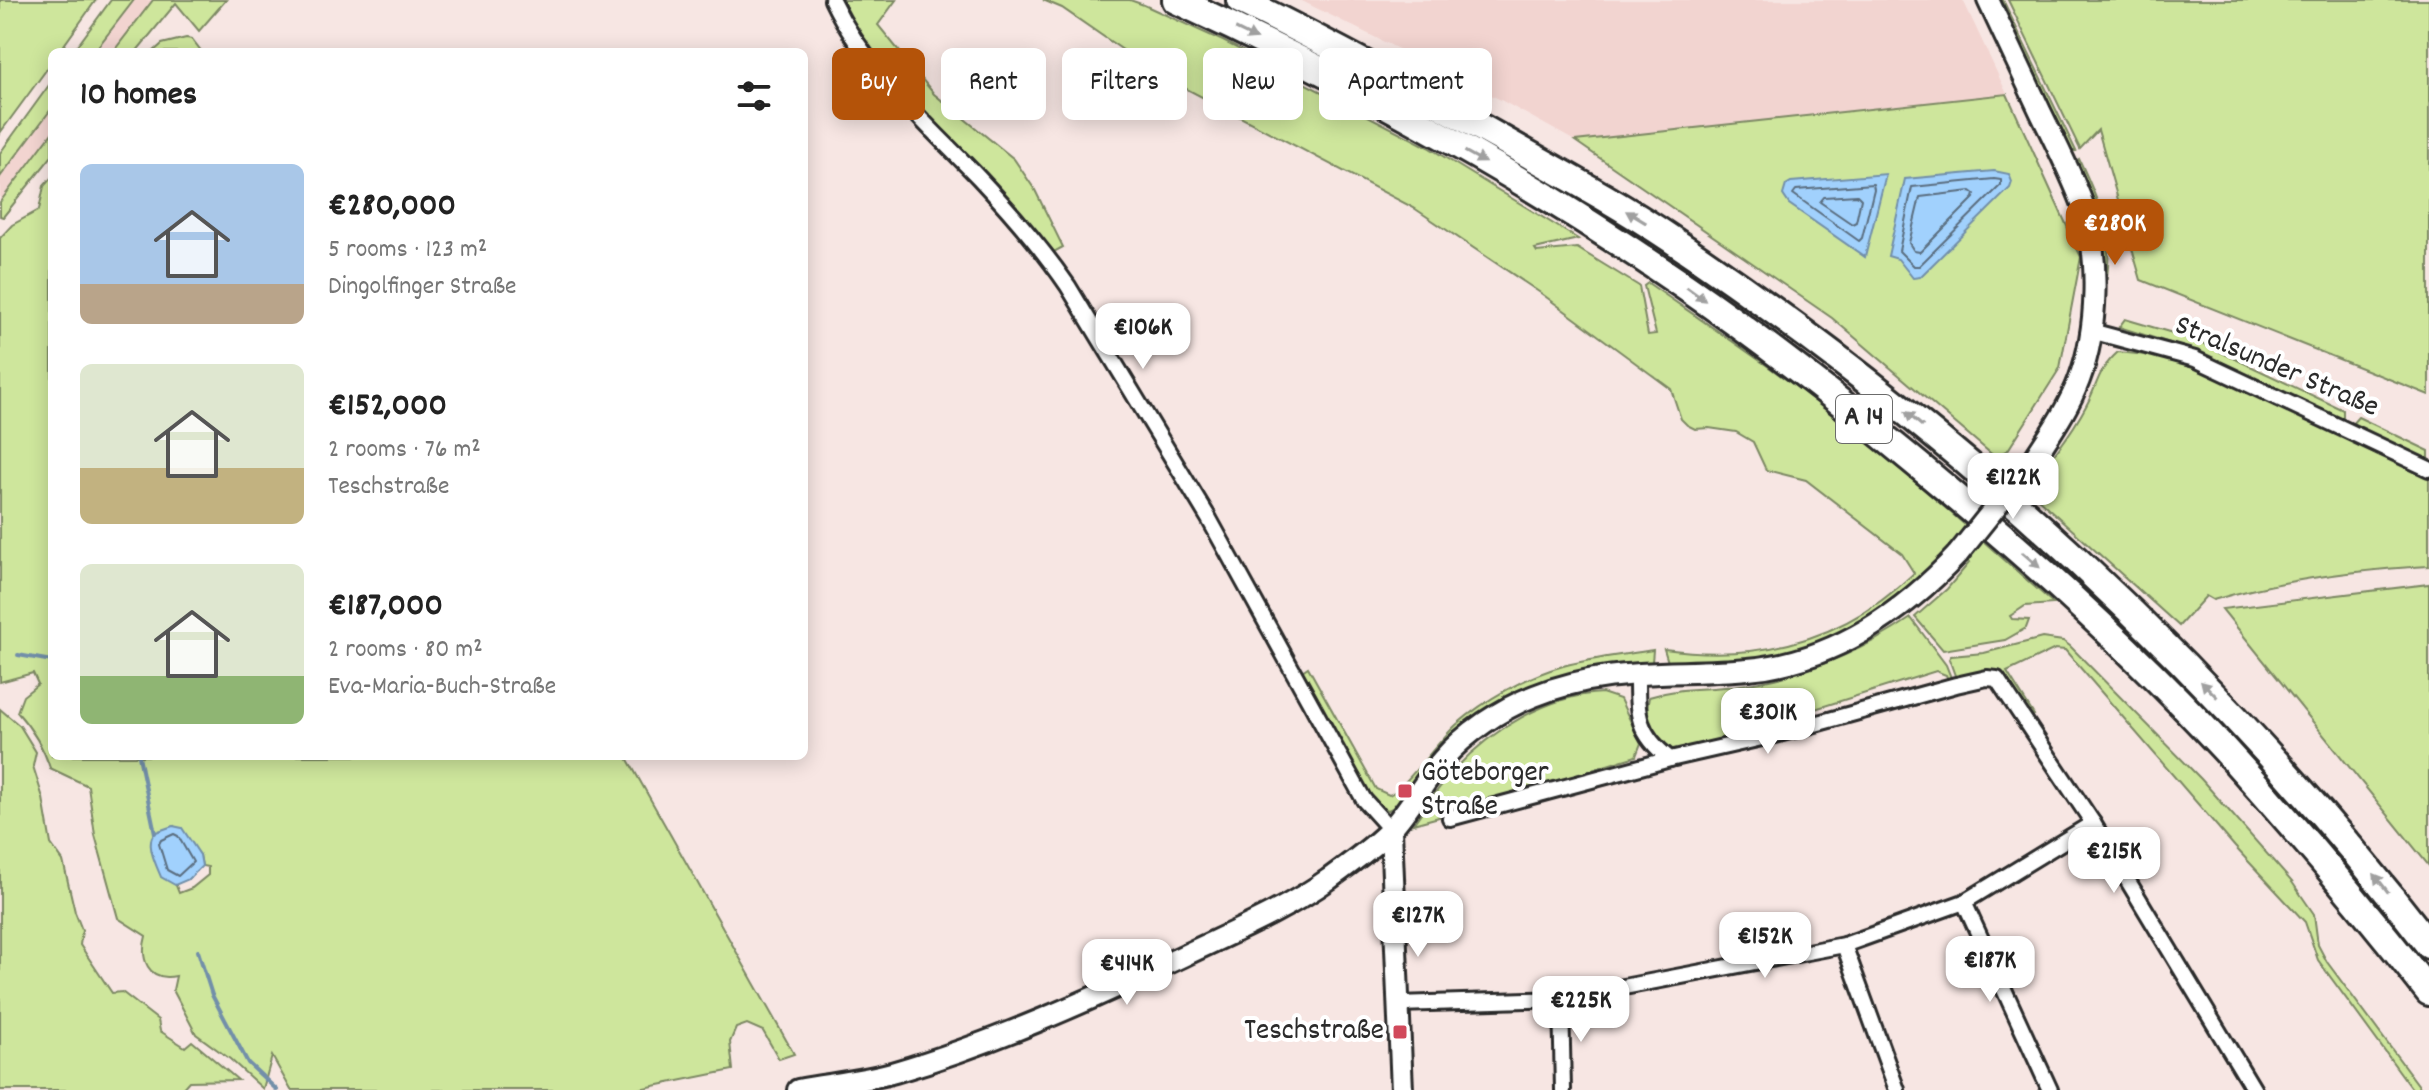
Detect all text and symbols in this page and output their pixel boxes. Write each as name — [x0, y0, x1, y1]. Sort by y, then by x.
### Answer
one-way arrow — [1234, 27, 1258, 41]
chip: Buy — [832, 48, 925, 120]
chip: Rent — [941, 48, 1046, 120]
chip: Filters — [1062, 48, 1187, 120]
chip: New — [1203, 48, 1303, 120]
chip: Apartment — [1319, 48, 1492, 120]
text: 10 homes — [80, 72, 197, 121]
icon: filters — [732, 74, 776, 118]
one-way arrow — [1464, 150, 1486, 164]
text: €280,000 — [328, 183, 456, 232]
icon: home — [144, 196, 240, 292]
pin: €280K — [2059, 199, 2171, 267]
text: €280K — [2084, 206, 2146, 243]
one-way arrow — [1624, 211, 1647, 225]
text: 5 rooms · 123 m² — [328, 232, 487, 269]
text: Dingolfinger Straße — [328, 269, 516, 306]
one-way arrow — [1685, 286, 1706, 301]
pin: €106K — [1087, 303, 1199, 371]
street label: Stralsunder Straße — [2167, 306, 2385, 430]
text: €106K — [1113, 310, 1173, 347]
text: €152,000 — [328, 383, 447, 432]
road number: A 14 — [1836, 395, 1892, 443]
icon: home — [144, 396, 240, 492]
one-way arrow — [1904, 411, 1924, 428]
text: 2 rooms · 76 m² — [328, 432, 481, 469]
pin: €122K — [1957, 453, 2069, 521]
text: €122K — [1986, 460, 2040, 497]
text: Teschstraße — [328, 469, 449, 506]
one-way arrow — [2020, 551, 2040, 568]
text: €187,000 — [328, 583, 443, 632]
icon: home — [144, 596, 240, 692]
text: 2 rooms · 80 m² — [328, 632, 483, 669]
text: Eva-Maria-Buch-Straße — [328, 669, 556, 706]
one-way arrow — [2200, 680, 2218, 699]
pin: €301K — [1712, 688, 1824, 756]
text: €301K — [1739, 695, 1797, 732]
place label: Göteborger Straße — [1421, 753, 1549, 830]
marker: Göteborger Straße — [1396, 782, 1414, 800]
pin: €215K — [2058, 827, 2170, 895]
text: €215K — [2086, 834, 2142, 871]
one-way arrow — [2373, 873, 2390, 893]
pin: €127K — [1362, 891, 1474, 959]
text: €127K — [1391, 898, 1445, 935]
pin: €152K — [1709, 912, 1821, 980]
text: €152K — [1737, 919, 1793, 956]
pin: €187K — [1934, 936, 2046, 1004]
pin: €414K — [1071, 939, 1183, 1007]
text: €187K — [1964, 943, 2016, 980]
text: €414K — [1100, 946, 1154, 983]
pin: €225K — [1525, 976, 1637, 1044]
text: €225K — [1550, 983, 1612, 1020]
place label: Teschstraße — [1244, 1011, 1384, 1054]
marker: Teschstraße — [1391, 1023, 1409, 1041]

